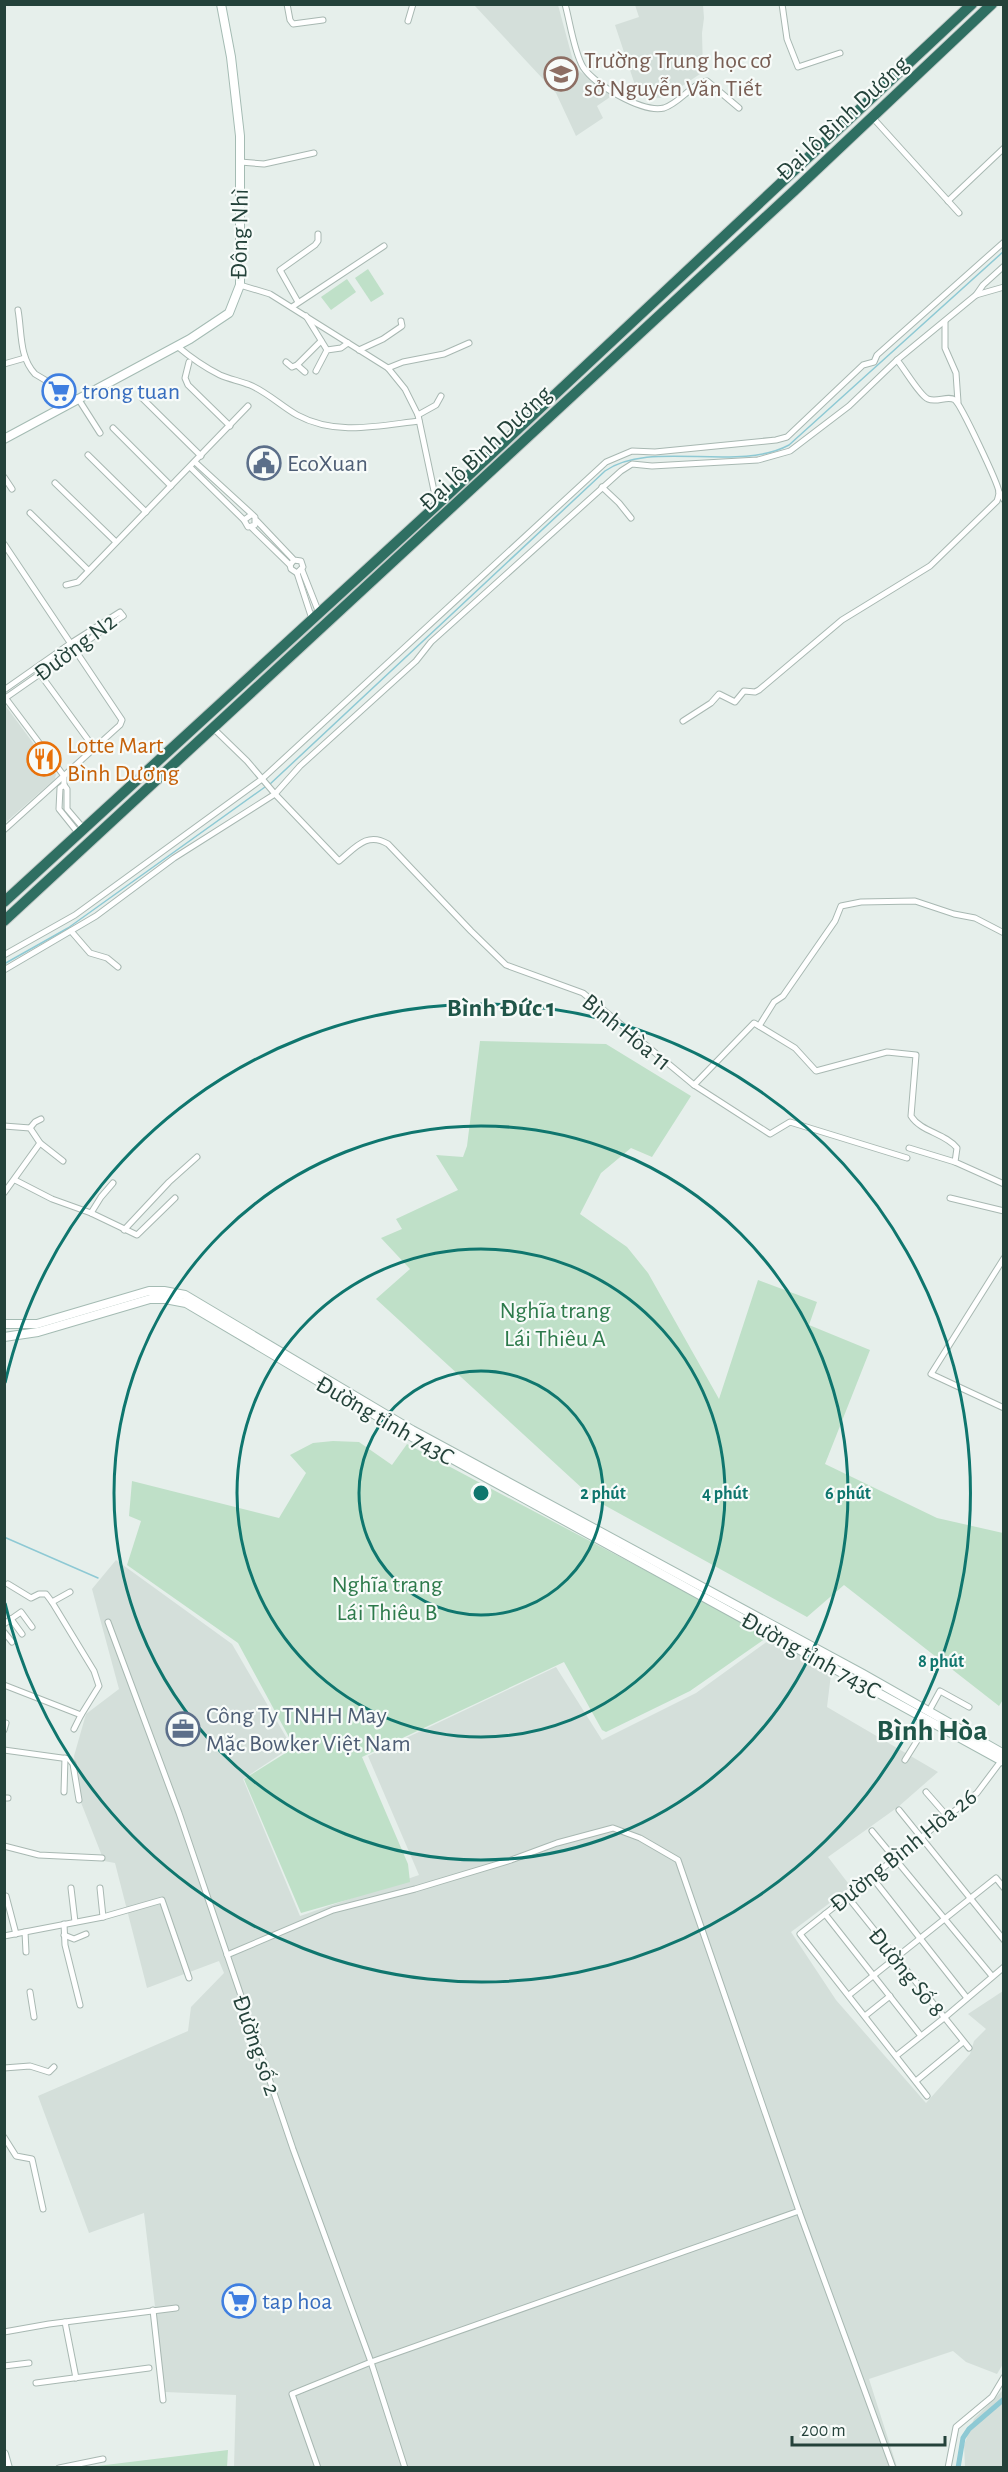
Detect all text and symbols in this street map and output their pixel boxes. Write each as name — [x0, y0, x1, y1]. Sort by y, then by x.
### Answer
place label: Trường Trung học cơ sở Nguyễn Văn Tiết — [584, 49, 772, 101]
street label: Đại lộ Bình Dương — [772, 52, 914, 186]
school or university icon: Trường Trung học cơ sở Nguyễn Văn Tiết — [543, 56, 579, 92]
street label: Đông Nhì — [227, 189, 253, 279]
supermarket icon: trong tuan — [41, 373, 77, 409]
place label: trong tuan — [82, 380, 180, 404]
street label: Đại lộ Bình Dương — [415, 382, 557, 516]
public building icon: EcoXuan — [246, 445, 282, 481]
place label: EcoXuan — [287, 452, 368, 476]
street label: Đường N2 — [30, 609, 121, 686]
place label: Lotte Mart Bình Dương — [67, 734, 180, 786]
restaurant icon: Lotte Mart Bình Dương — [26, 741, 62, 777]
street label: Bình Hòa 11 — [577, 990, 675, 1076]
district label: Bình Đức 1 — [447, 995, 555, 1021]
park label: Nghĩa trang Lái Thiêu A — [500, 1299, 611, 1351]
street label: Đường tỉnh 743C — [311, 1372, 458, 1470]
centre of rings — [471, 1483, 491, 1503]
text: 2 phút — [580, 1485, 626, 1503]
text: 4 phút — [702, 1485, 748, 1503]
text: 6 phút — [825, 1485, 871, 1503]
park label: Nghĩa trang Lái Thiêu B — [332, 1573, 443, 1625]
street label: Đường tỉnh 743C — [737, 1608, 884, 1704]
text: 8 phút — [918, 1653, 964, 1671]
place label: Công Ty TNHH May Mặc Bowker Việt Nam — [206, 1704, 411, 1756]
office icon: Công Ty TNHH May Mặc Bowker Việt Nam — [165, 1711, 201, 1747]
district label: Bình Hòa — [876, 1716, 988, 1746]
street label: Đường Bình Hòa 26 — [826, 1784, 982, 1917]
street label: Đường Số 8 — [863, 1924, 949, 2022]
street label: Đường số 2 — [228, 1992, 284, 2099]
supermarket icon: tap hoa — [221, 2283, 257, 2319]
place label: tap hoa — [262, 2290, 332, 2314]
scale bar — [792, 2409, 945, 2447]
text: 200 m — [801, 2422, 846, 2440]

